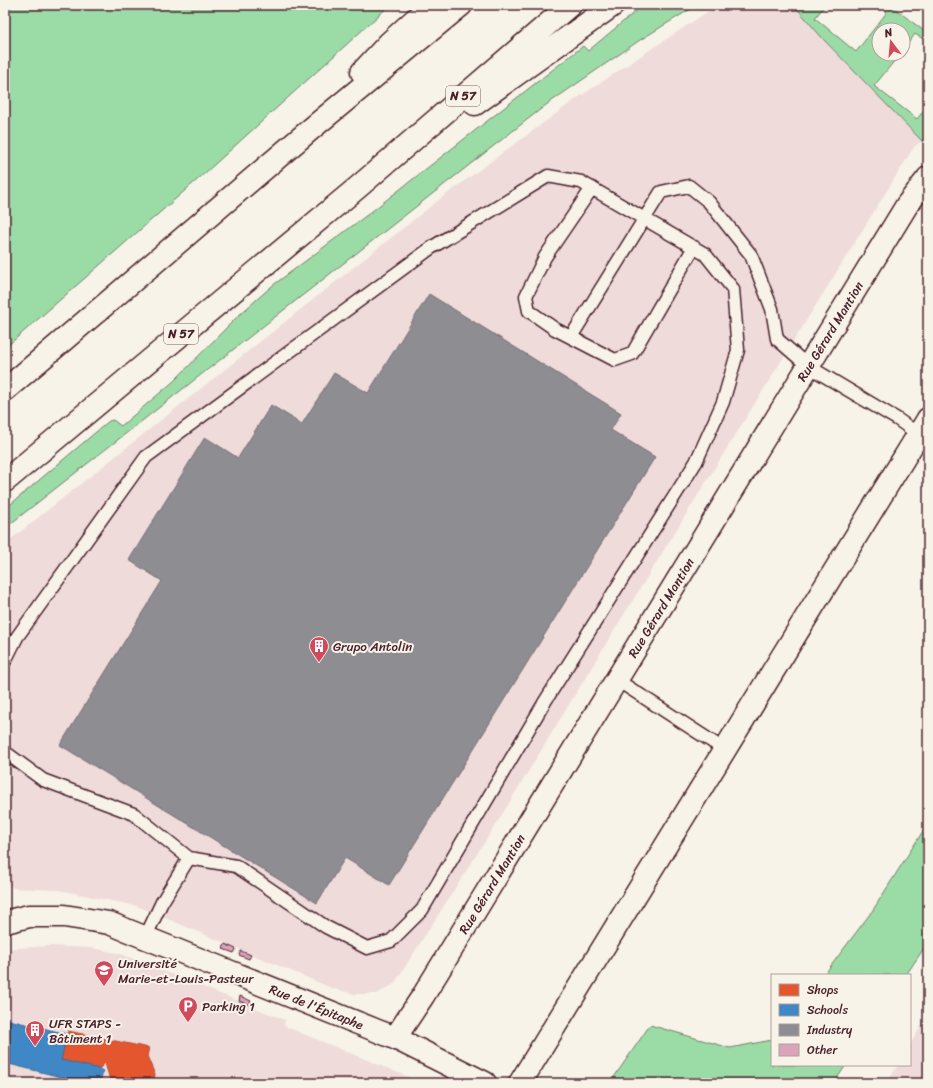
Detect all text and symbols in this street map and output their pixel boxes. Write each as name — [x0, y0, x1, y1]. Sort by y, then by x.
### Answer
north arrow — [871, 22, 911, 62]
text: N — [881, 23, 895, 43]
road number: N 57 — [446, 86, 480, 106]
street label: Rue Gérard Mantion — [791, 277, 870, 386]
road number: N 57 — [164, 324, 198, 344]
street label: Rue Gérard Mantion — [622, 553, 701, 662]
building icon: Grupo Antolin — [308, 635, 330, 663]
place label: Grupo Antolin — [333, 635, 412, 658]
street label: Rue Gérard Mantion — [452, 829, 532, 939]
place label: Université Marie-et-Louis-Pasteur — [118, 952, 254, 990]
school or university icon: Université Marie-et-Louis-Pasteur — [93, 959, 115, 987]
legend — [771, 974, 911, 1066]
street label: Rue de l'Épitaphe — [266, 978, 367, 1036]
text: Shops — [807, 979, 838, 1001]
parking icon: Parking 1 — [177, 995, 199, 1023]
place label: Parking 1 — [202, 995, 255, 1018]
text: Schools — [807, 999, 848, 1021]
place label: UFR STAPS - Bâtiment 1 — [49, 1012, 121, 1050]
building icon: UFR STAPS - Bâtiment 1 — [24, 1019, 46, 1047]
text: Industry — [806, 1019, 853, 1041]
text: Other — [807, 1039, 838, 1061]

